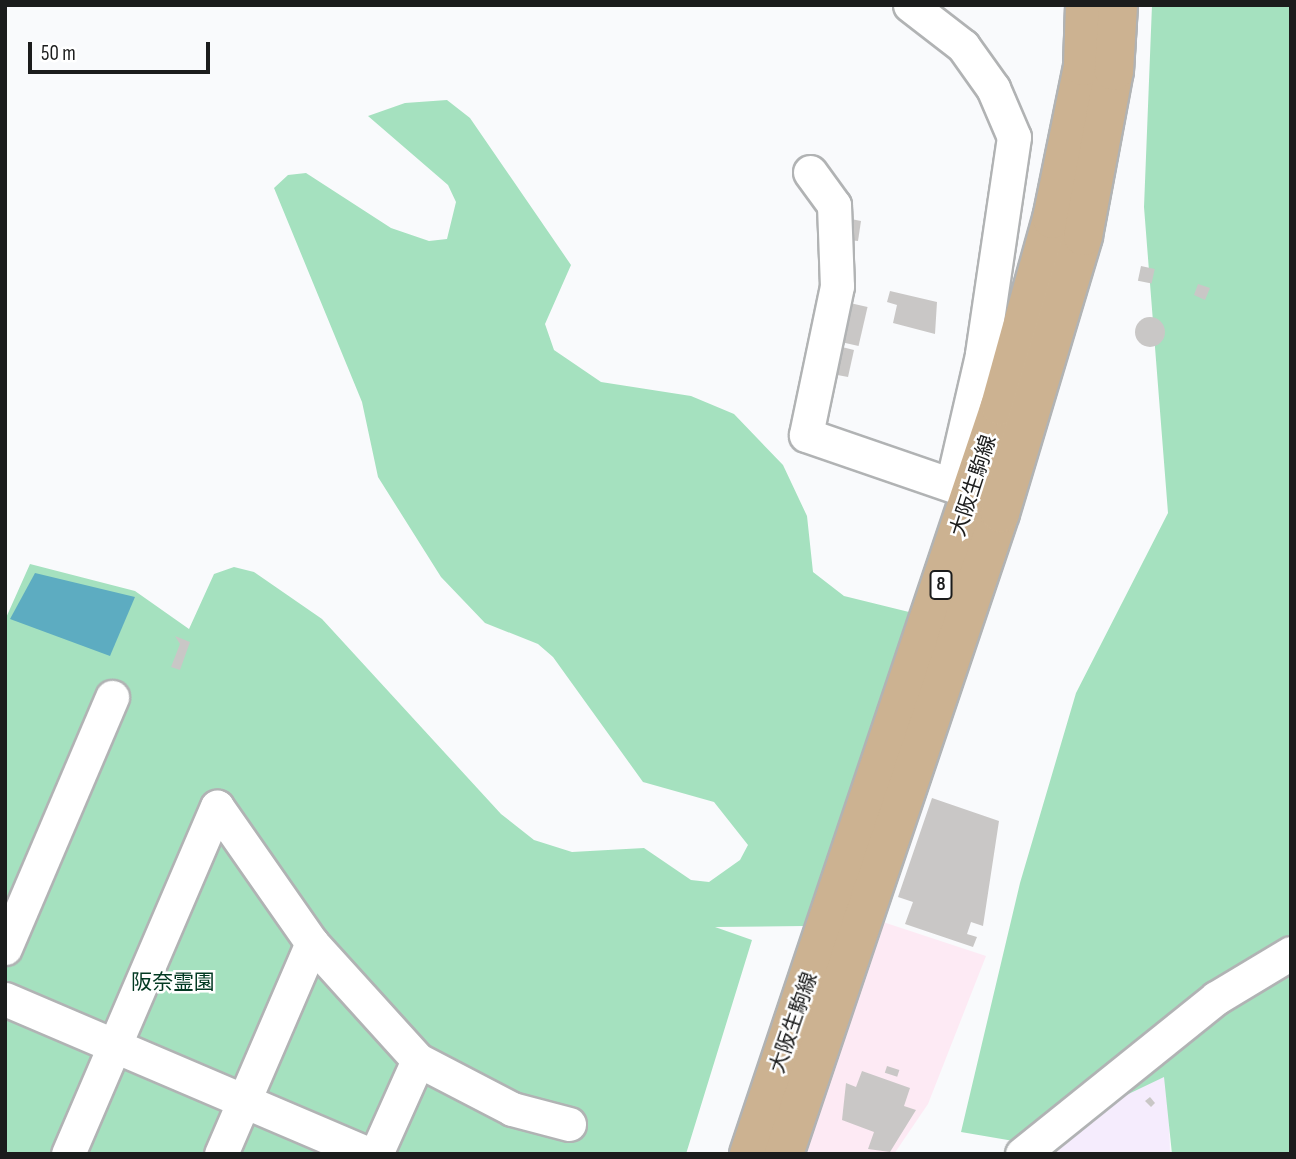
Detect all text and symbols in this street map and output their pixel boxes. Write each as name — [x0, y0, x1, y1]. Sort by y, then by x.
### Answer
scale bar — [32, 28, 214, 72]
text: 50 m — [41, 41, 76, 66]
street label: 大阪生駒線 — [946, 432, 1002, 540]
road number: 8 — [929, 570, 953, 600]
street label: 大阪生駒線 — [765, 969, 823, 1077]
park label: 阪奈霊園 — [131, 970, 215, 996]

